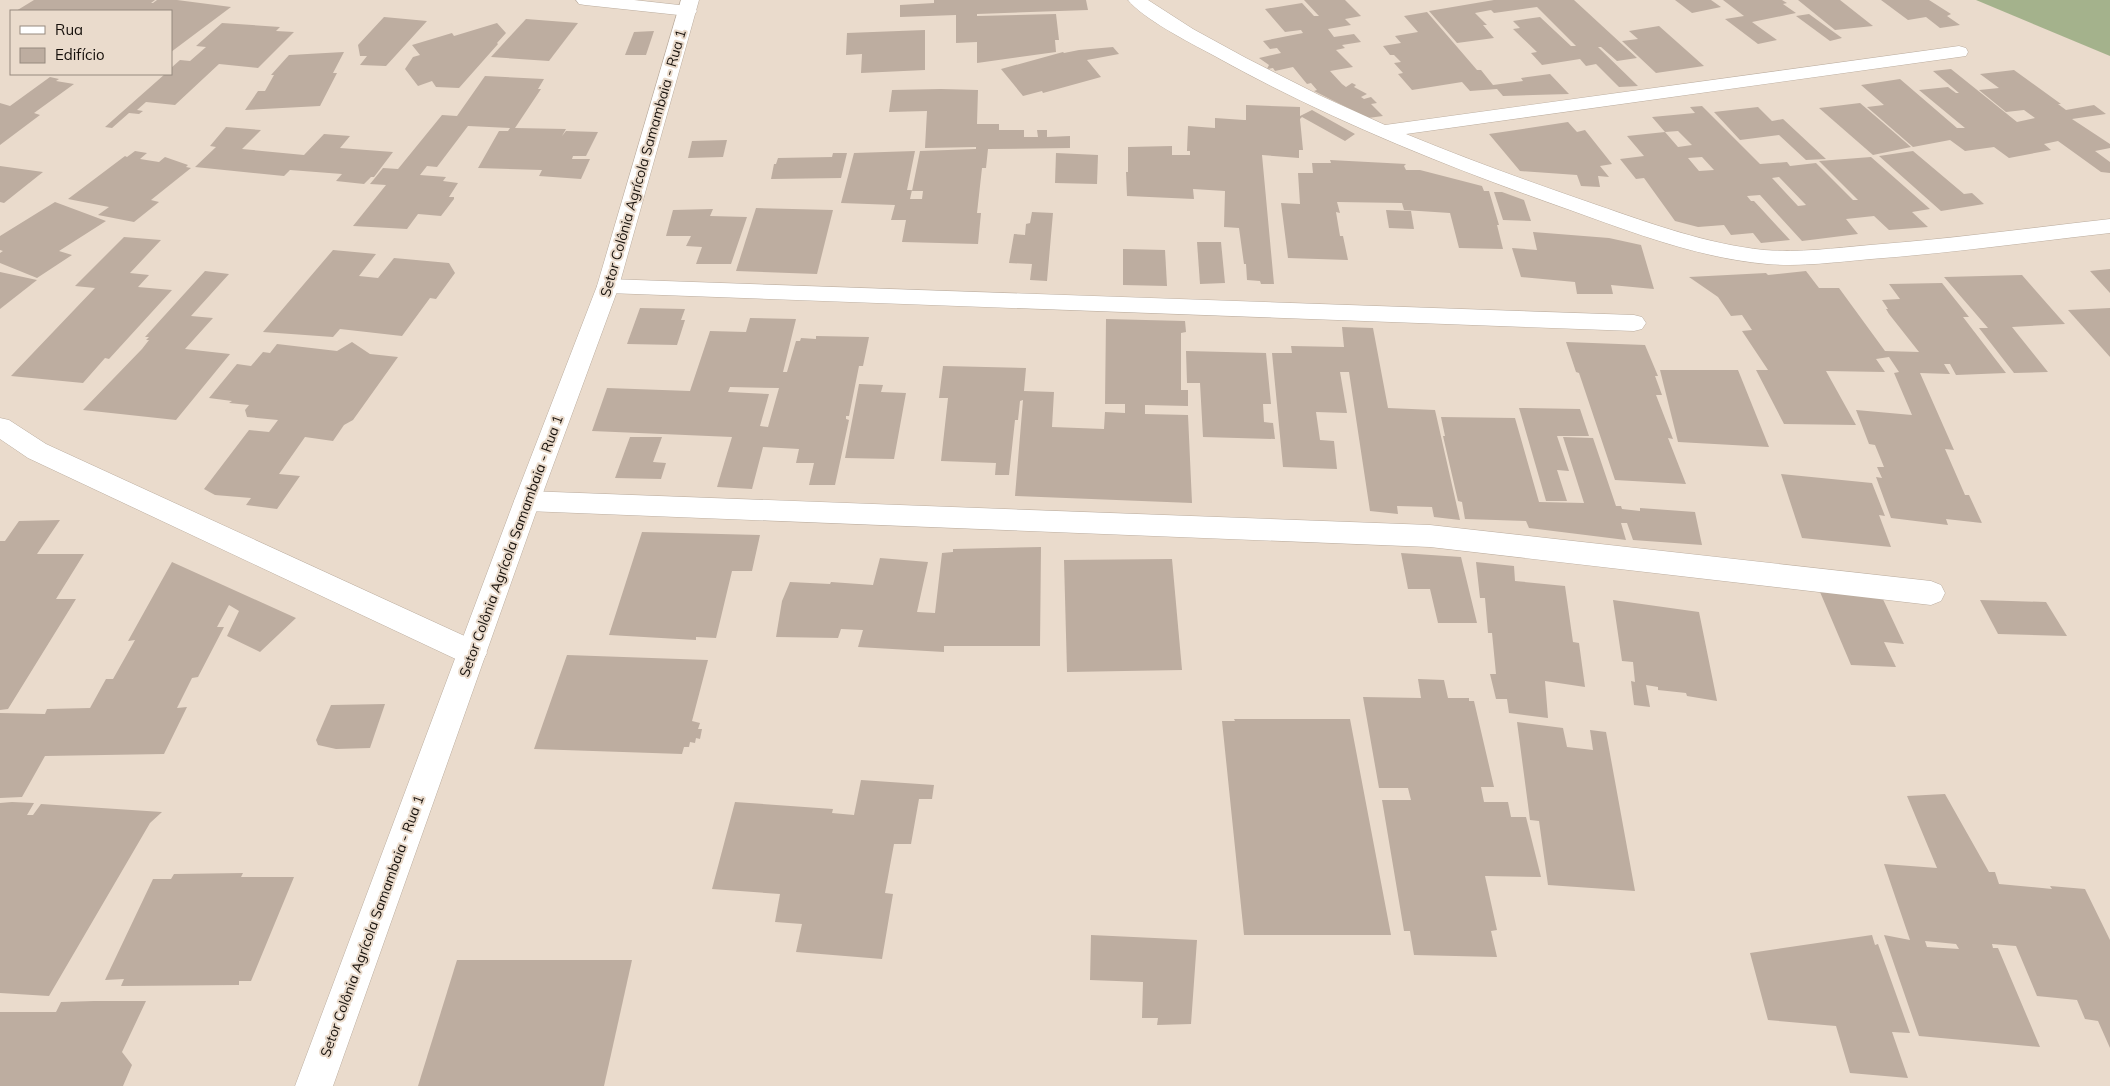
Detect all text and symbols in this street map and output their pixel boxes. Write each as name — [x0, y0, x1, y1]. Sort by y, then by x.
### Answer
legend — [10, 10, 172, 75]
text: Rua — [55, 20, 83, 39]
street label: Setor Colônia Agrícola Samambaia - Rua 1 — [596, 27, 690, 299]
text: Edifício — [55, 45, 105, 64]
street label: Setor Colônia Agrícola Samambaia - Rua 1 — [455, 413, 567, 679]
street label: Setor Colônia Agrícola Samambaia - Rua 1 — [316, 793, 428, 1059]

